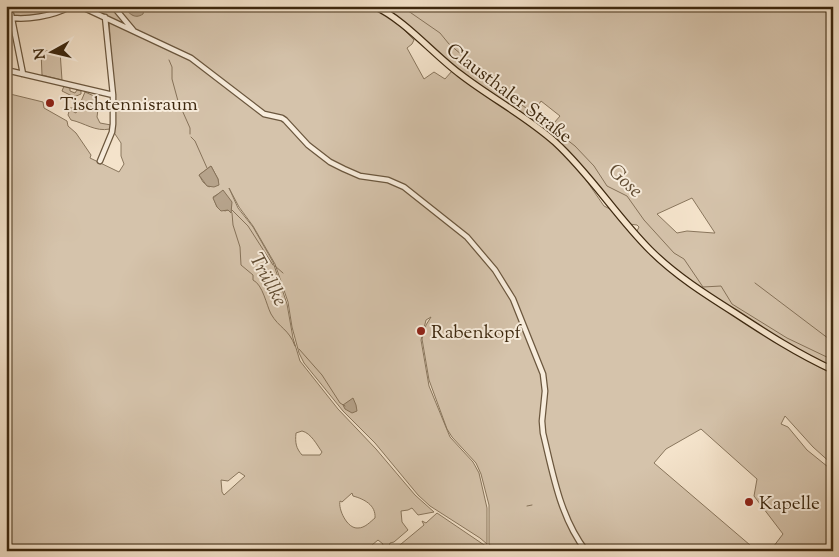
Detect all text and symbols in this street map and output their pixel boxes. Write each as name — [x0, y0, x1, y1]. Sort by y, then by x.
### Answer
north arrow — [28, 28, 78, 78]
street label: Clausthaler Straße — [440, 38, 577, 150]
text: N — [30, 47, 52, 60]
place label: Tischtennisraum — [60, 92, 198, 119]
marker: Tischtennisraum — [44, 97, 56, 109]
water label: Gose — [600, 158, 648, 206]
water label: Trüllke — [240, 248, 293, 312]
place label: Rabenkopf — [431, 320, 522, 347]
marker: Rabenkopf — [415, 325, 427, 337]
place label: Kapelle — [759, 491, 820, 518]
marker: Kapelle — [743, 496, 755, 508]

